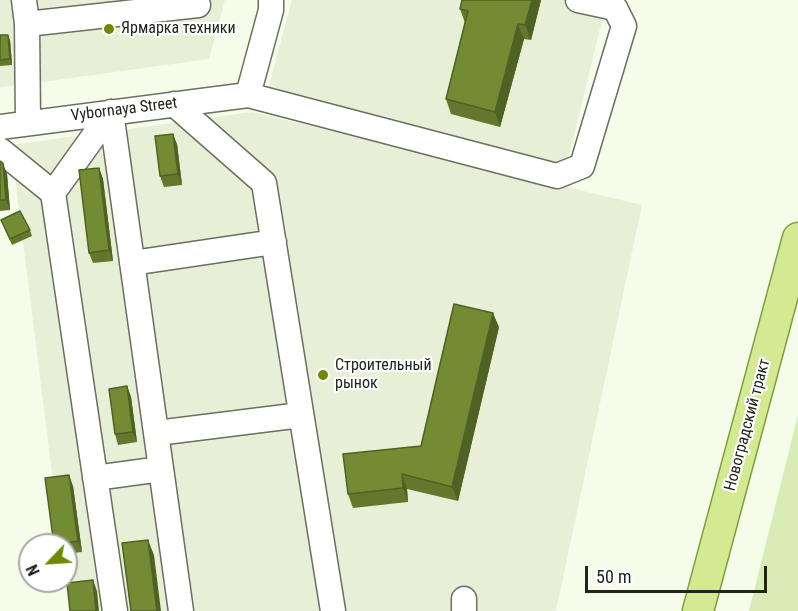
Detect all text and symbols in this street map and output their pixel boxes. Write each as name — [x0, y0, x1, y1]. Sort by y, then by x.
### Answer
place label: Ярмарка техники — [121, 19, 236, 39]
marker: Ярмарка техники — [102, 22, 116, 36]
street label: Vybornaya Street — [70, 94, 178, 126]
place label: Строительный рынок — [335, 356, 432, 394]
street label: Новоградский тракт — [721, 357, 775, 493]
marker: Строительный рынок — [316, 368, 330, 382]
north arrow — [18, 533, 78, 593]
scale bar — [588, 554, 770, 592]
text: N — [22, 562, 44, 578]
text: 50 m — [596, 566, 631, 587]

